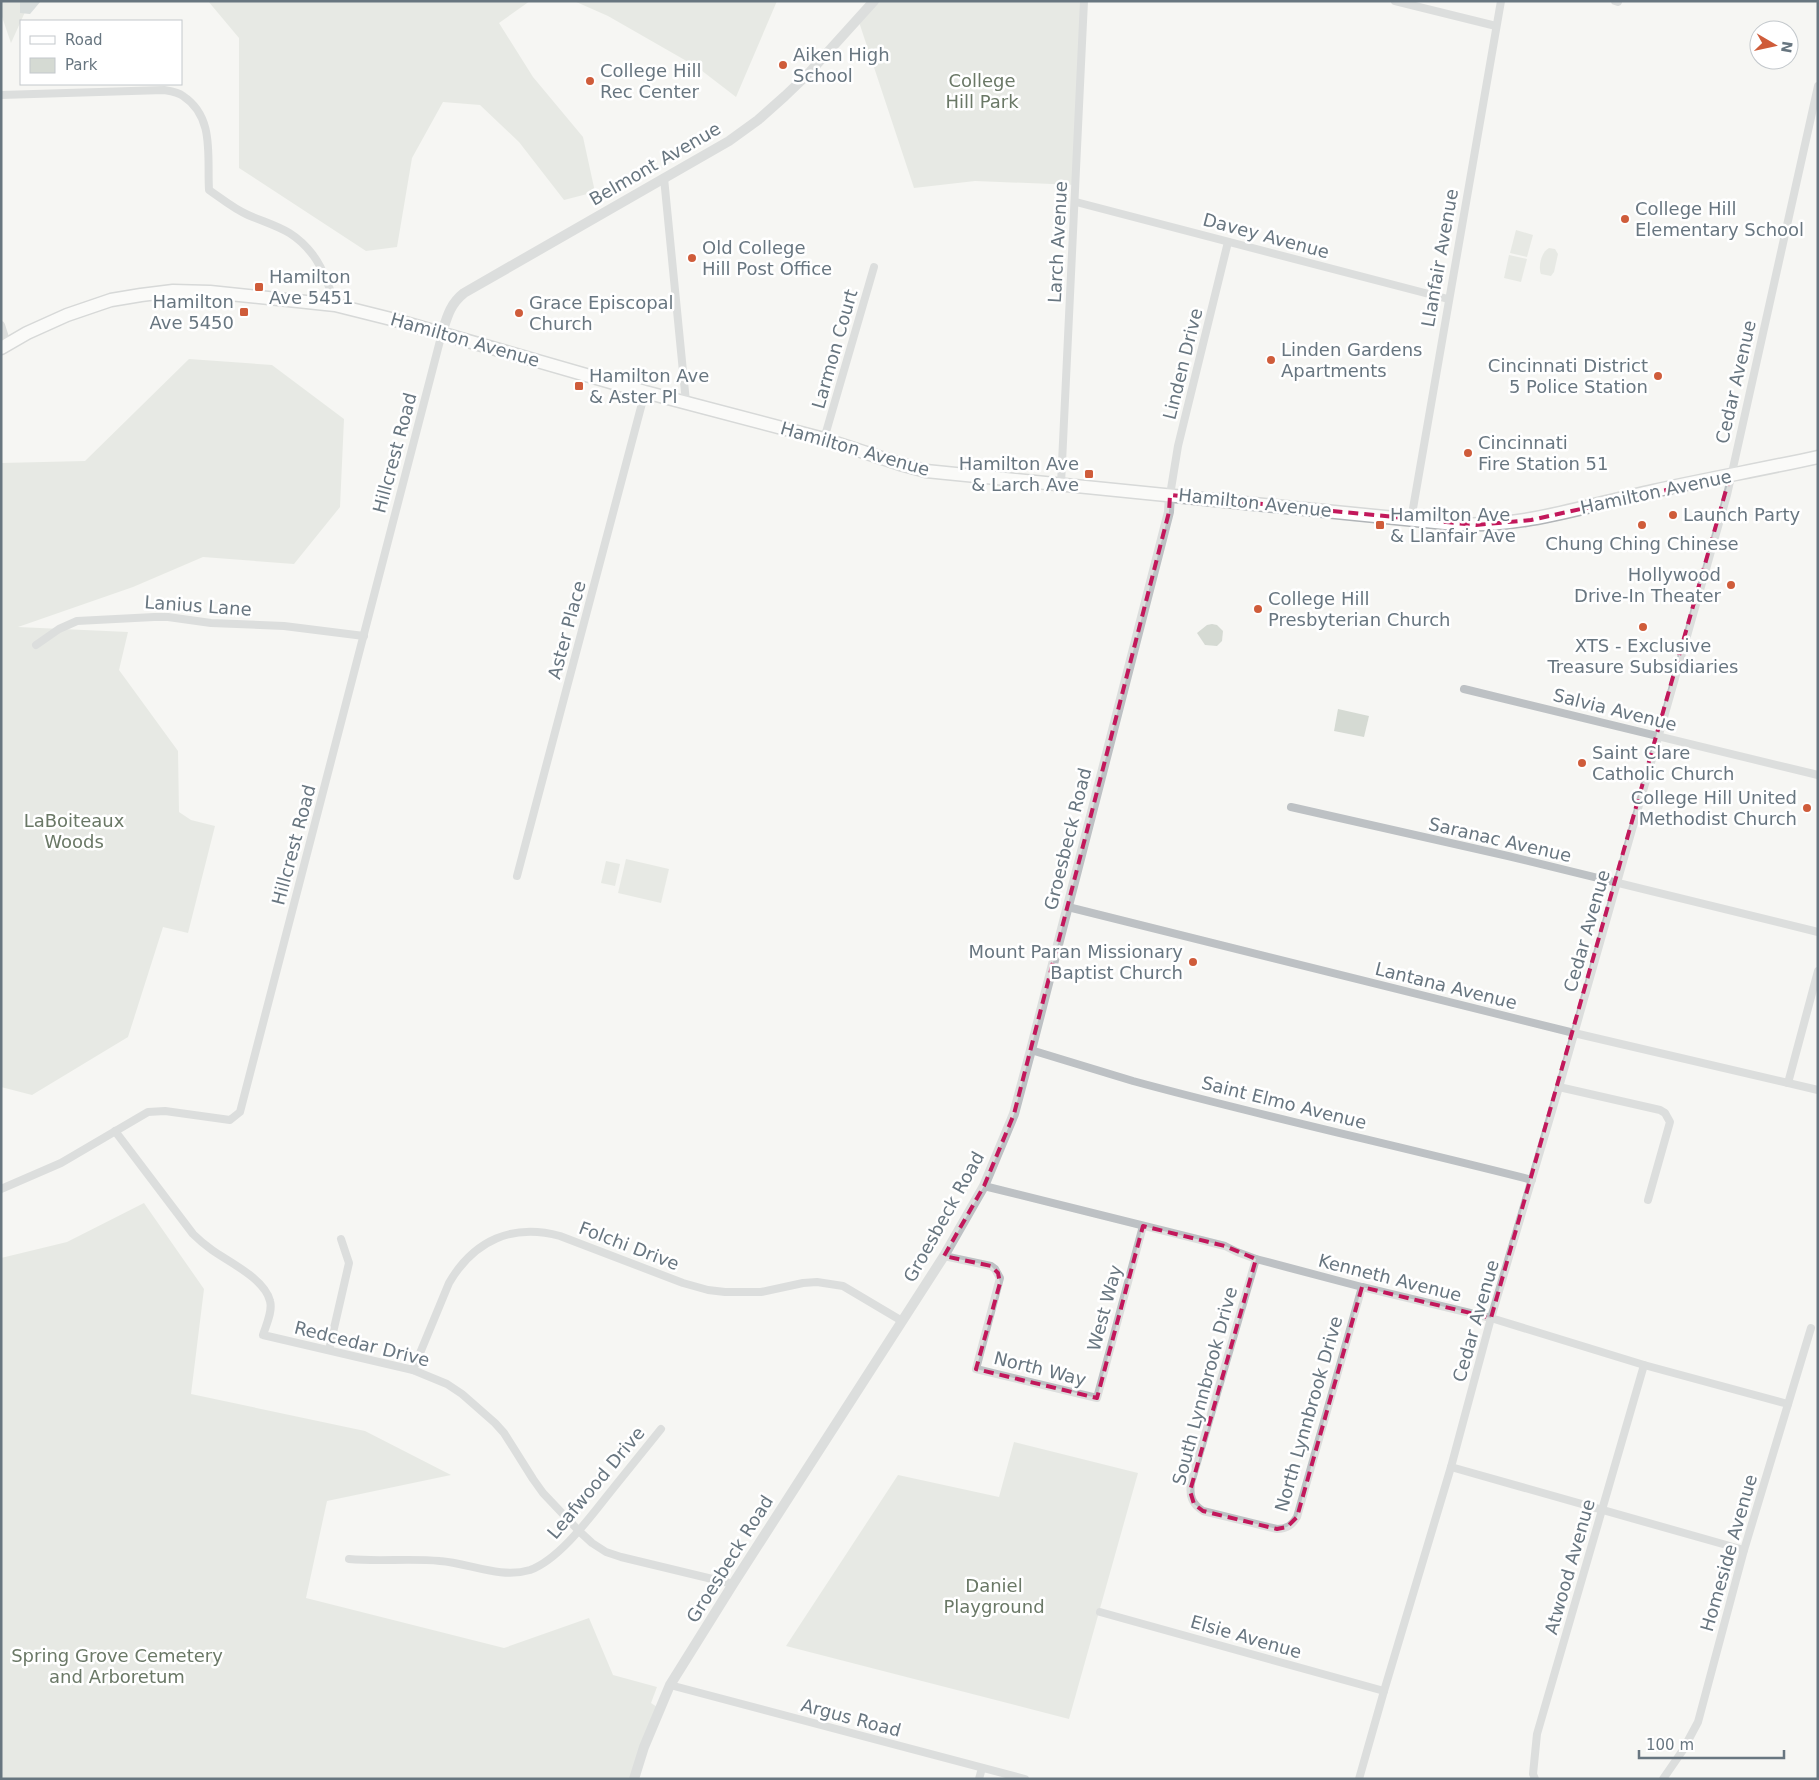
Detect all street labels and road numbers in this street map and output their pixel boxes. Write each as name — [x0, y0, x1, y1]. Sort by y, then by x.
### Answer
street label: Belmont Avenue — [585, 117, 724, 210]
street label: Larch Avenue — [1044, 181, 1071, 303]
street label: Llanfair Avenue — [1417, 187, 1462, 329]
street label: Davey Avenue — [1201, 209, 1332, 262]
street label: Larmon Court — [807, 287, 862, 411]
street label: Linden Drive — [1159, 306, 1207, 422]
street label: Hamilton Avenue — [388, 308, 542, 371]
street label: Cedar Avenue — [1711, 318, 1760, 446]
street label: Hillcrest Road — [368, 390, 421, 515]
street label: Hamilton Avenue — [778, 417, 932, 480]
street label: Hamilton Avenue — [1578, 465, 1733, 518]
street label: Hamilton Avenue — [1177, 484, 1333, 521]
street label: Aster Place — [543, 578, 590, 681]
street label: Lanius Lane — [144, 591, 252, 620]
street label: Salvia Avenue — [1551, 684, 1679, 735]
street label: Groesbeck Road — [1040, 765, 1095, 912]
street label: Hillcrest Road — [267, 782, 320, 907]
street label: Saranac Avenue — [1427, 813, 1574, 866]
street label: Cedar Avenue — [1559, 867, 1614, 994]
street label: Lantana Avenue — [1373, 958, 1519, 1013]
street label: Saint Elmo Avenue — [1200, 1072, 1369, 1133]
street label: Groesbeck Road — [899, 1148, 988, 1286]
street label: Folchi Drive — [576, 1217, 682, 1274]
street label: Kenneth Avenue — [1316, 1250, 1464, 1305]
street label: Cedar Avenue — [1448, 1257, 1503, 1384]
street label: West Way — [1083, 1262, 1126, 1353]
street label: South Lynnbrook Drive — [1168, 1284, 1241, 1487]
street label: North Lynnbrook Drive — [1271, 1314, 1347, 1514]
street label: Redcedar Drive — [292, 1317, 432, 1370]
street label: North Way — [992, 1347, 1089, 1390]
street label: Leafwood Drive — [543, 1422, 649, 1543]
street label: Homeside Avenue — [1696, 1472, 1761, 1634]
street label: Groesbeck Road — [682, 1491, 777, 1626]
street label: Atwood Avenue — [1540, 1497, 1599, 1637]
street label: Elsie Avenue — [1188, 1611, 1304, 1662]
street label: Argus Road — [799, 1694, 903, 1741]

